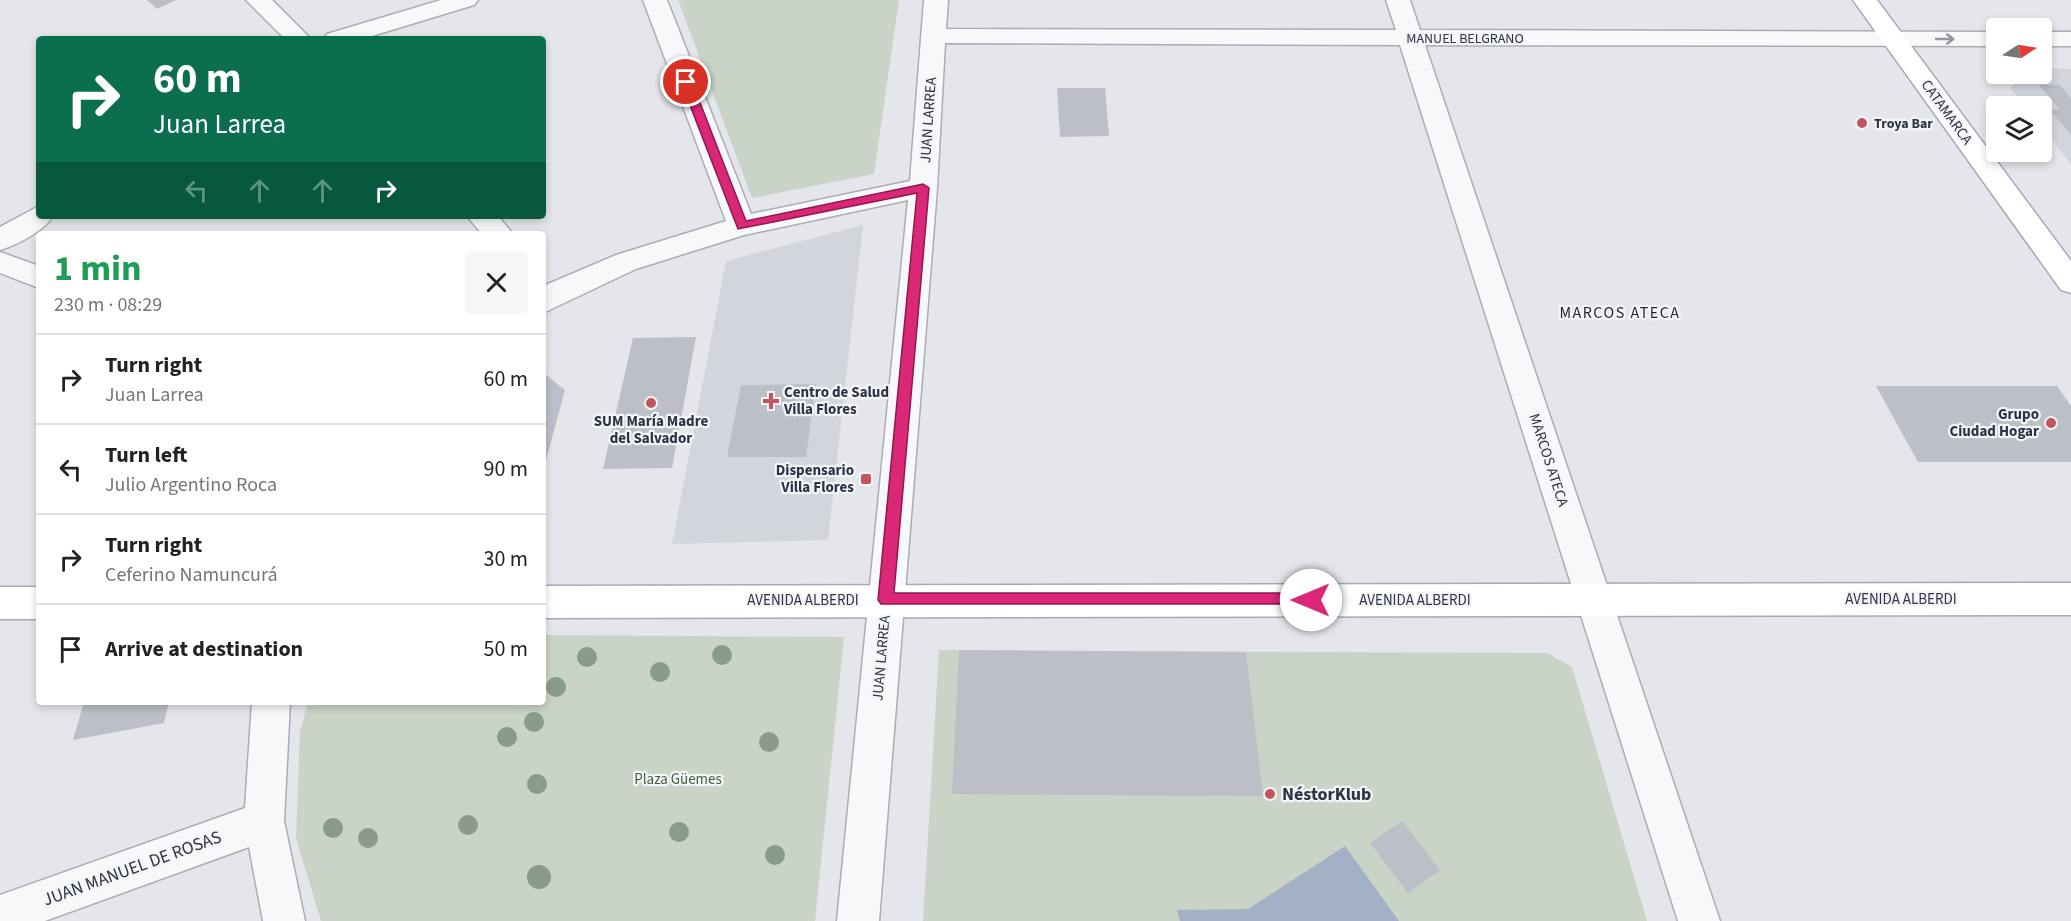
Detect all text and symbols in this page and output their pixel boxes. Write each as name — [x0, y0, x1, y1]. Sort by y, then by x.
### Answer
north arrow — [1986, 18, 2052, 84]
map controls — [1986, 18, 2052, 162]
street label: MANUEL BELGRANO — [1406, 29, 1524, 49]
one-way arrow — [1934, 33, 1954, 45]
text: 60 m — [153, 49, 242, 109]
pin — [660, 56, 711, 107]
icon: right — [54, 60, 132, 138]
icon: arrive — [669, 65, 702, 98]
street label: CATAMARCA — [1916, 75, 1978, 150]
street label: JUAN LARREA — [915, 76, 942, 164]
button: layers — [1986, 96, 2052, 162]
text: Juan Larrea — [153, 105, 286, 144]
place label: Troya Bar — [1874, 114, 1933, 134]
marker: Troya Bar — [1855, 116, 1869, 130]
icon: left — [180, 174, 213, 207]
icon: ahead — [243, 174, 276, 207]
icon: ahead — [306, 174, 339, 207]
icon: right — [369, 174, 402, 207]
text: 1 min — [54, 243, 142, 294]
button: close — [465, 251, 528, 314]
text: 230 m · 08:29 — [54, 291, 162, 319]
district label: MARCOS ATECA — [1559, 302, 1681, 324]
text: Turn right — [105, 349, 202, 381]
icon: right — [54, 363, 87, 396]
text: 60 m — [483, 363, 528, 395]
text: Juan Larrea — [105, 381, 204, 409]
place label: Centro de Salud Villa Flores — [783, 382, 889, 420]
marker: Centro de Salud Villa Flores — [762, 392, 780, 410]
marker: SUM María Madre del Salvador — [644, 396, 658, 410]
place label: Grupo Ciudad Hogar — [1949, 404, 2039, 442]
place label: SUM María Madre del Salvador — [594, 411, 709, 449]
street label: MARCOS ATECA — [1524, 411, 1574, 510]
marker: Grupo Ciudad Hogar — [2044, 416, 2058, 430]
text: Turn left — [105, 439, 187, 471]
icon: left — [54, 453, 87, 486]
text: 90 m — [483, 453, 528, 485]
place label: Dispensario Villa Flores — [776, 460, 854, 498]
text: Julio Argentino Roca — [105, 471, 277, 499]
marker: Dispensario Villa Flores — [859, 472, 873, 486]
text: Turn right — [105, 529, 202, 561]
icon: right — [54, 543, 87, 576]
text: 30 m — [483, 543, 528, 575]
text: Ceferino Namuncurá — [105, 561, 277, 589]
position arrow — [1279, 568, 1343, 632]
street label: AVENIDA ALBERDI — [1845, 589, 1957, 610]
street label: AVENIDA ALBERDI — [747, 590, 859, 611]
street label: AVENIDA ALBERDI — [1359, 590, 1471, 611]
street label: JUAN LARREA — [867, 613, 896, 702]
icon: arrive — [54, 633, 87, 666]
text: Arrive at destination — [105, 633, 303, 665]
text: 50 m — [483, 633, 528, 665]
park label: Plaza Güemes — [634, 769, 722, 790]
place label: NéstorKlub — [1282, 782, 1371, 807]
marker: NéstorKlub — [1263, 787, 1277, 801]
street label: JUAN MANUEL DE ROSAS — [39, 825, 225, 912]

